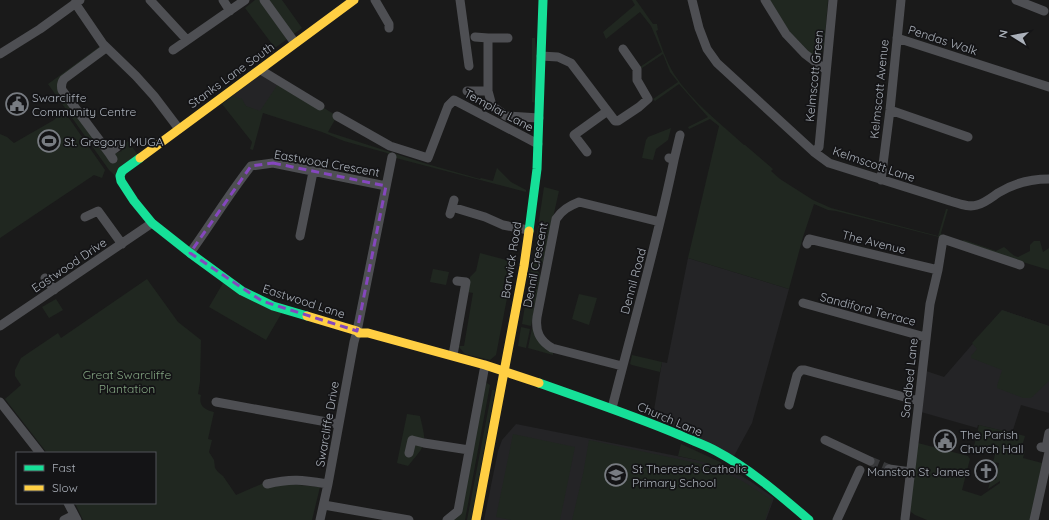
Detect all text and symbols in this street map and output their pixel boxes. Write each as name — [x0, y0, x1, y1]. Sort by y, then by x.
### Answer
north arrow — [993, 16, 1033, 56]
street label: Pendas Walk — [906, 22, 980, 58]
street label: Kelmscott Green — [802, 29, 826, 123]
text: N — [996, 29, 1011, 39]
street label: Kelmscott Avenue — [866, 38, 892, 139]
street label: Stanks Lane South — [185, 39, 277, 111]
street label: Templar Lane — [462, 86, 536, 135]
place label: Swarcliffe Community Centre — [32, 90, 136, 119]
public building icon: Swarcliffe Community Centre — [4, 91, 30, 117]
sports icon: St. Gregory MUGA — [36, 128, 62, 154]
place label: St. Gregory MUGA — [64, 134, 164, 149]
street label: Kelmscott Lane — [831, 143, 917, 185]
street label: Eastwood Crescent — [273, 146, 381, 180]
street label: Barwick Road — [498, 221, 524, 299]
street label: Dennil Crescent — [519, 221, 551, 309]
street label: The Avenue — [841, 227, 908, 257]
street label: Eastwood Drive — [29, 234, 110, 296]
street label: Dennil Road — [617, 246, 649, 316]
street label: Eastwood Lane — [261, 281, 347, 321]
street label: Sandiford Terrace — [818, 289, 918, 329]
street label: Sandbed Lane — [897, 337, 921, 419]
park label: Great Swarcliffe Plantation — [83, 367, 171, 396]
street label: Swarcliffe Drive — [312, 380, 342, 468]
street label: Church Lane — [635, 399, 705, 440]
place label: The Parish Church Hall — [960, 427, 1024, 456]
public building icon: The Parish Church Hall — [932, 428, 958, 454]
legend — [16, 452, 156, 504]
church icon: Manston St James — [973, 458, 999, 484]
text: Fast — [52, 460, 76, 475]
place label: St Theresa's Catholic Primary School — [632, 461, 747, 490]
school or university icon: St Theresa's Catholic Primary School — [603, 462, 629, 488]
place label: Manston St James — [867, 464, 970, 479]
text: Slow — [52, 480, 78, 495]

